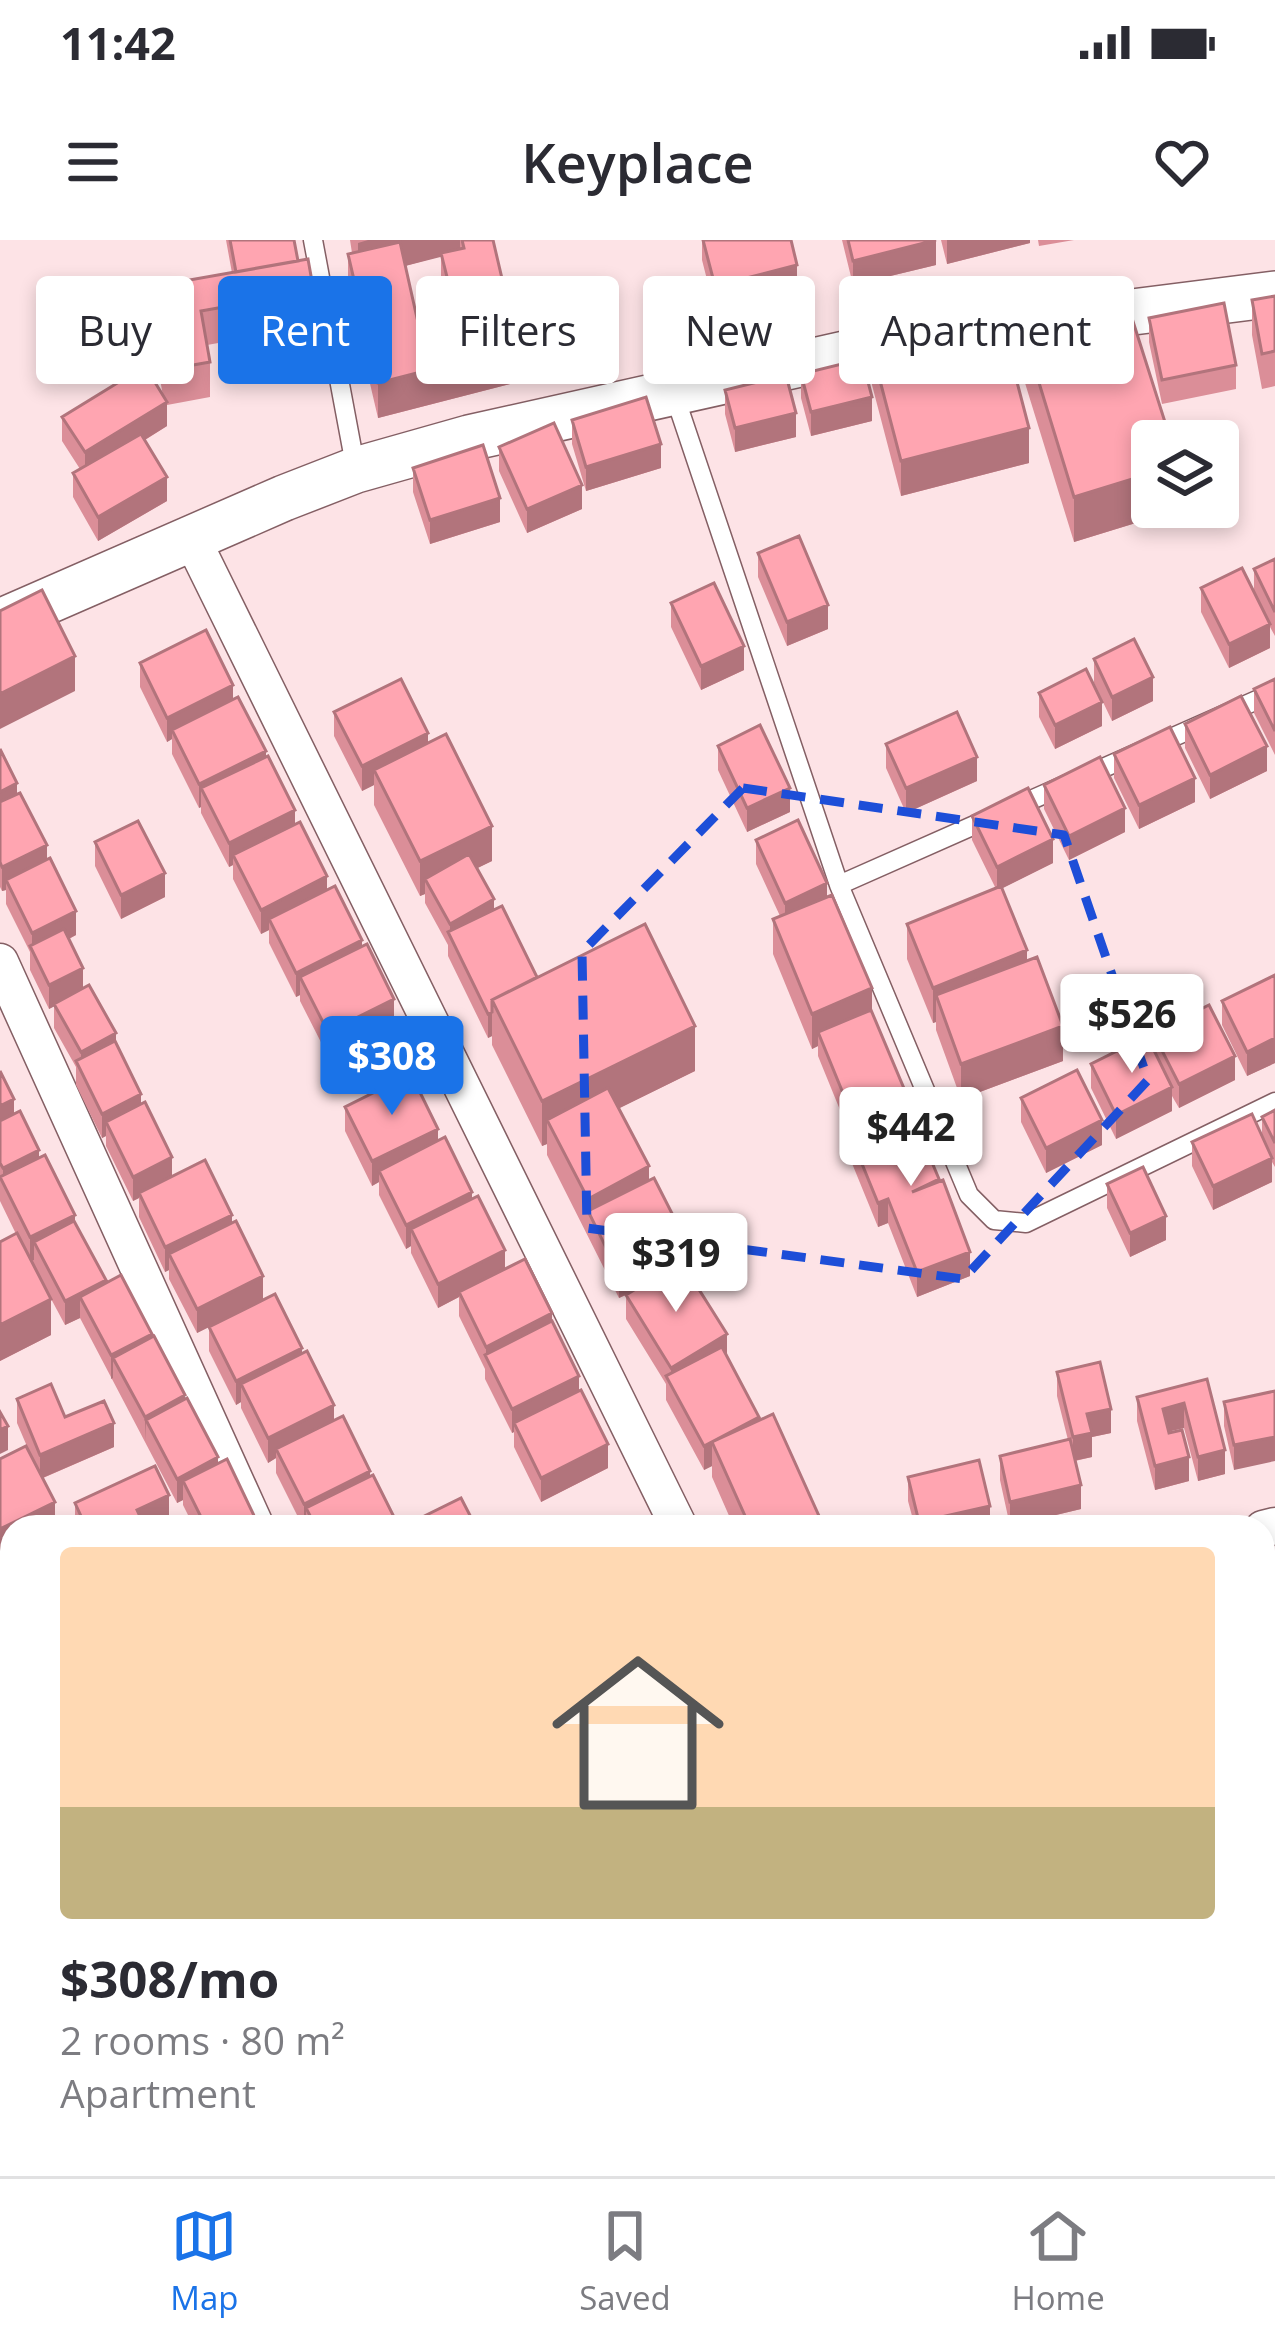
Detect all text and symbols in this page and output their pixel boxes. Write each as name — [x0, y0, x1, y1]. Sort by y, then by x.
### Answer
text: 11:42 — [60, 12, 176, 73]
text: Keyplace — [521, 125, 754, 199]
icon: menu — [60, 129, 126, 195]
icon: heart — [1149, 129, 1215, 195]
chip: Buy — [36, 276, 194, 384]
chip: Rent — [218, 276, 392, 384]
chip: Filters — [416, 276, 619, 384]
chip: New — [643, 276, 815, 384]
chip: Apartment — [839, 276, 1134, 384]
map controls — [1131, 420, 1239, 528]
button: layers — [1131, 420, 1239, 528]
pin: $526 — [1061, 974, 1203, 1076]
text: $526 — [1087, 986, 1177, 1039]
pin: $308 — [321, 1016, 463, 1118]
text: $308 — [347, 1028, 437, 1081]
pin: $442 — [840, 1087, 982, 1189]
text: $442 — [866, 1099, 956, 1152]
pin: $319 — [605, 1213, 747, 1315]
text: $319 — [631, 1225, 721, 1278]
icon: home — [530, 1625, 746, 1841]
text: $308/mo — [60, 1943, 279, 2013]
text: 2 rooms · 80 m² — [60, 2013, 345, 2066]
text: Apartment — [60, 2066, 256, 2119]
tab: Map — [170, 2203, 239, 2320]
tab: Saved — [579, 2203, 671, 2320]
tab: Home — [1011, 2203, 1105, 2320]

